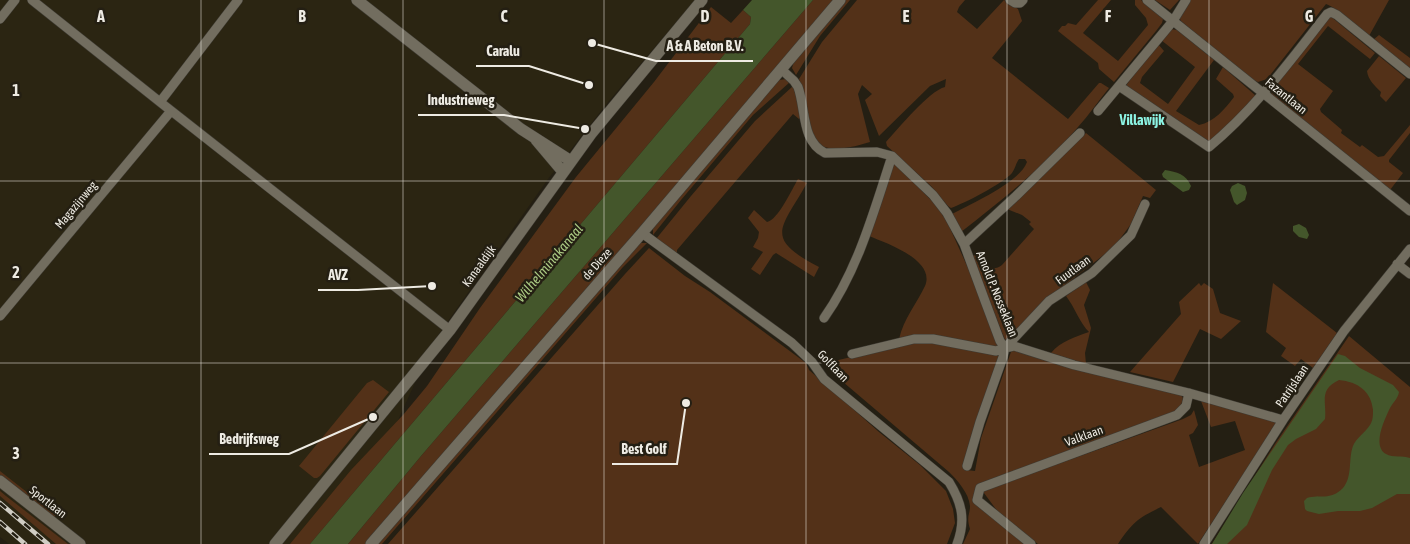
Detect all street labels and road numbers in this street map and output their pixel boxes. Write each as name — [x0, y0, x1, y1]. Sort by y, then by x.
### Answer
street label: Fazantlaan — [1262, 75, 1310, 117]
street label: Magazijnweg — [52, 178, 100, 231]
street label: Kanaaldijk — [459, 242, 499, 289]
street label: de Dieze — [579, 245, 615, 283]
street label: Arnold P. Nosseklaan — [973, 249, 1021, 339]
street label: Fuutlaan — [1053, 253, 1093, 287]
street label: Golflaan — [815, 347, 851, 385]
street label: Patrijslaan — [1273, 362, 1311, 410]
street label: Valklaan — [1063, 423, 1105, 449]
street label: Sportlaan — [27, 483, 69, 521]

